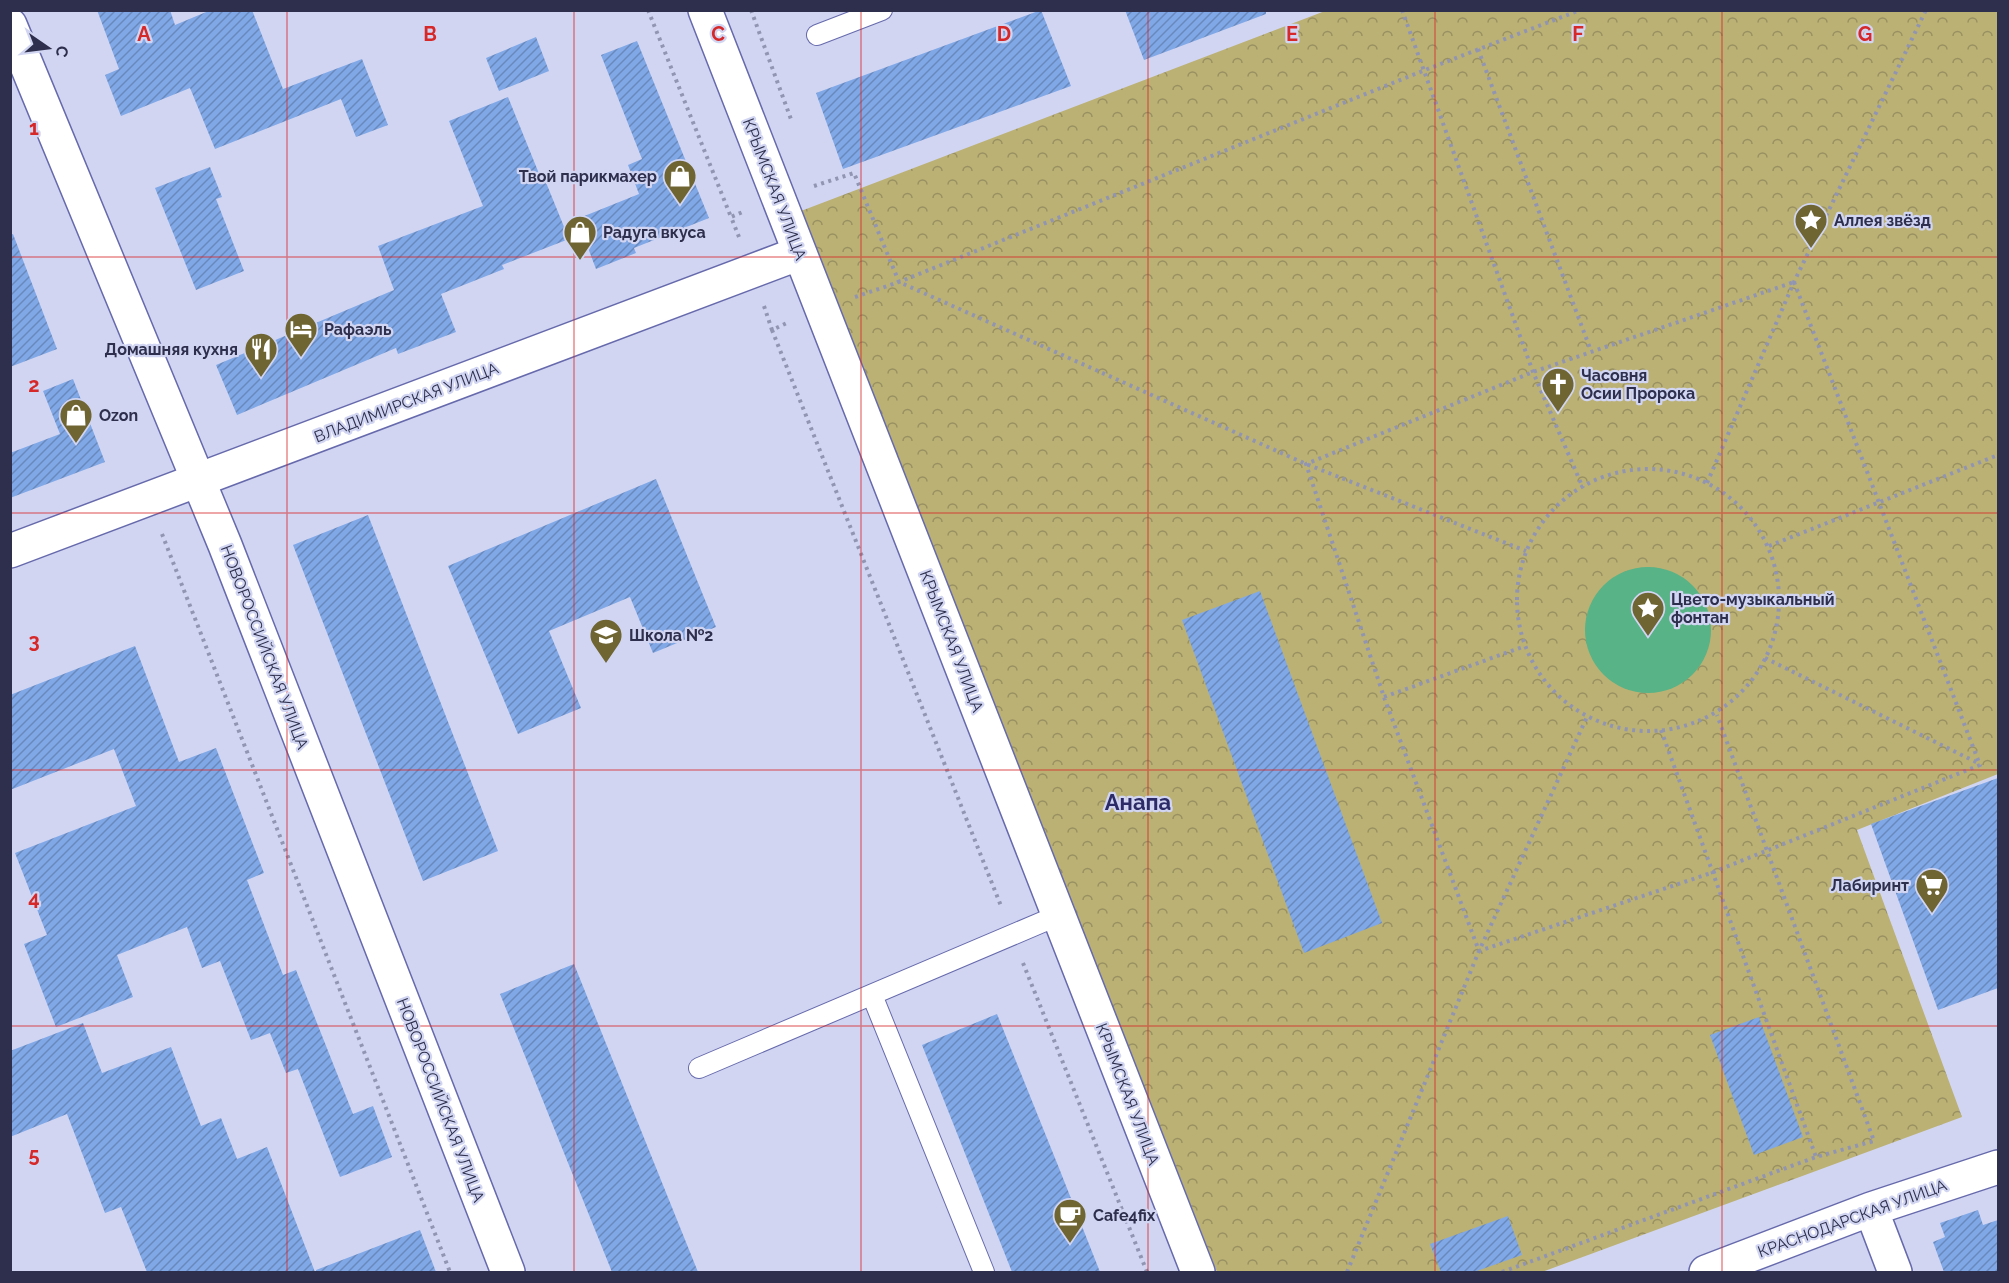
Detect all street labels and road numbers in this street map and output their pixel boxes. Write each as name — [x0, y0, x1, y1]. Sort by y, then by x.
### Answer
street label: КРЫМСКАЯ УЛИЦА — [739, 116, 810, 263]
street label: ВЛАДИМИРСКАЯ УЛИЦА — [311, 358, 501, 446]
street label: НОВОРОССИЙСКАЯ УЛИЦА — [217, 542, 312, 752]
street label: КРЫМСКАЯ УЛИЦА — [916, 568, 987, 715]
street label: НОВОРОССИЙСКАЯ УЛИЦА — [393, 995, 488, 1205]
street label: КРЫМСКАЯ УЛИЦА — [1092, 1021, 1163, 1168]
street label: КРАСНОДАРСКАЯ УЛИЦА — [1755, 1175, 1949, 1262]

